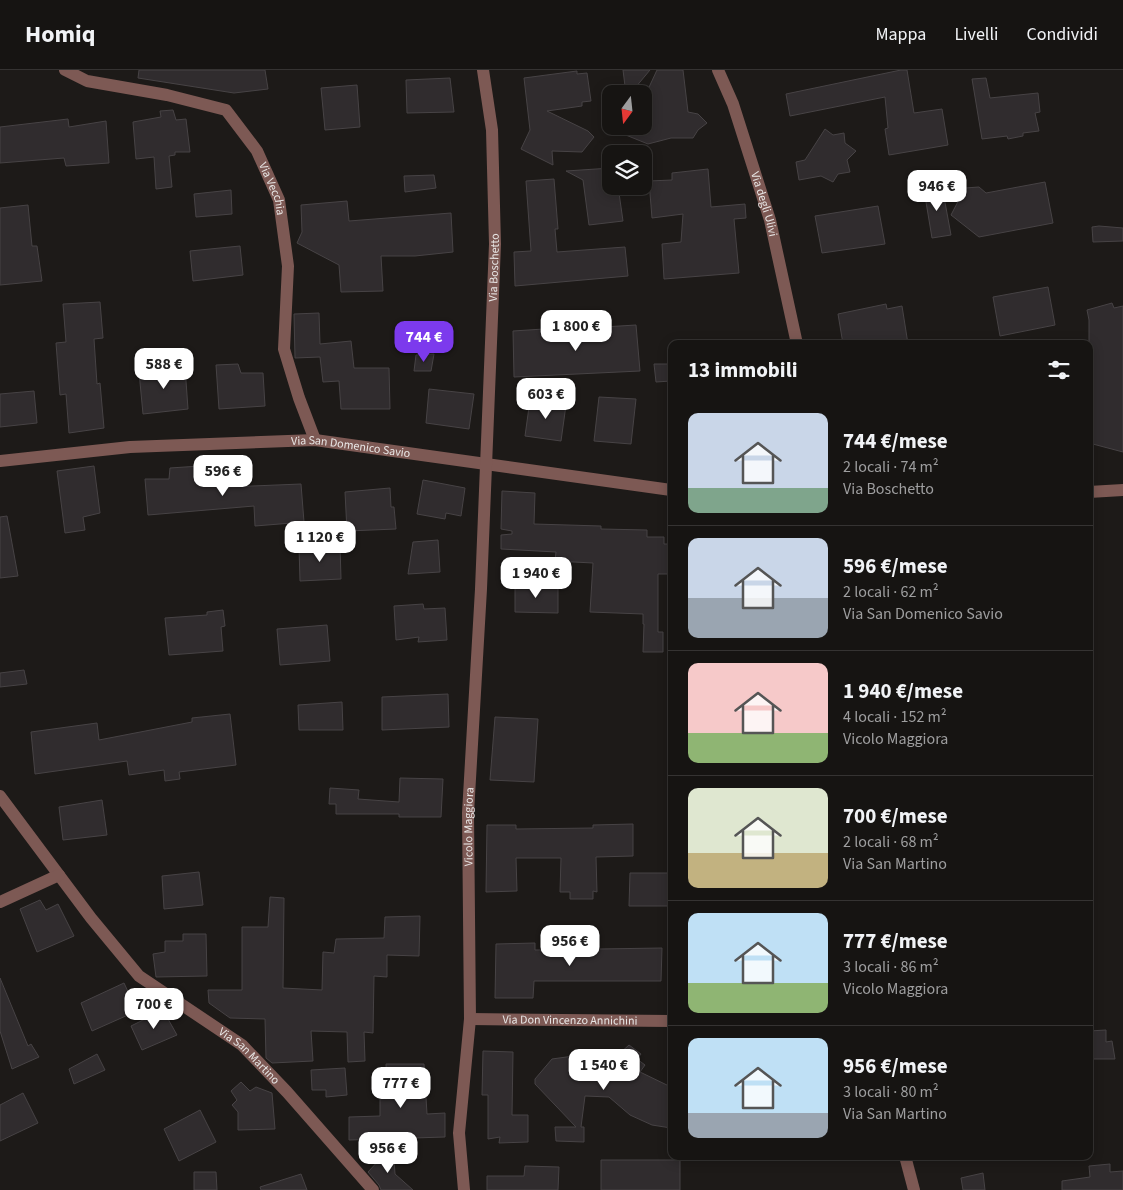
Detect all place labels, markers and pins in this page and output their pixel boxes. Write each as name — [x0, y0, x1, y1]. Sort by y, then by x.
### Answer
pin: 946 € — [902, 170, 972, 212]
pin: 1 800 € — [530, 310, 622, 352]
pin: 744 € — [389, 320, 459, 363]
pin: 588 € — [129, 348, 199, 390]
pin: 603 € — [511, 378, 581, 420]
pin: 596 € — [188, 454, 258, 497]
pin: 1 120 € — [274, 520, 366, 563]
pin: 1 940 € — [490, 556, 582, 599]
pin: 956 € — [535, 924, 605, 967]
pin: 700 € — [119, 988, 189, 1030]
pin: 1 540 € — [558, 1048, 650, 1091]
pin: 777 € — [366, 1066, 436, 1109]
pin: 956 € — [353, 1132, 423, 1174]

